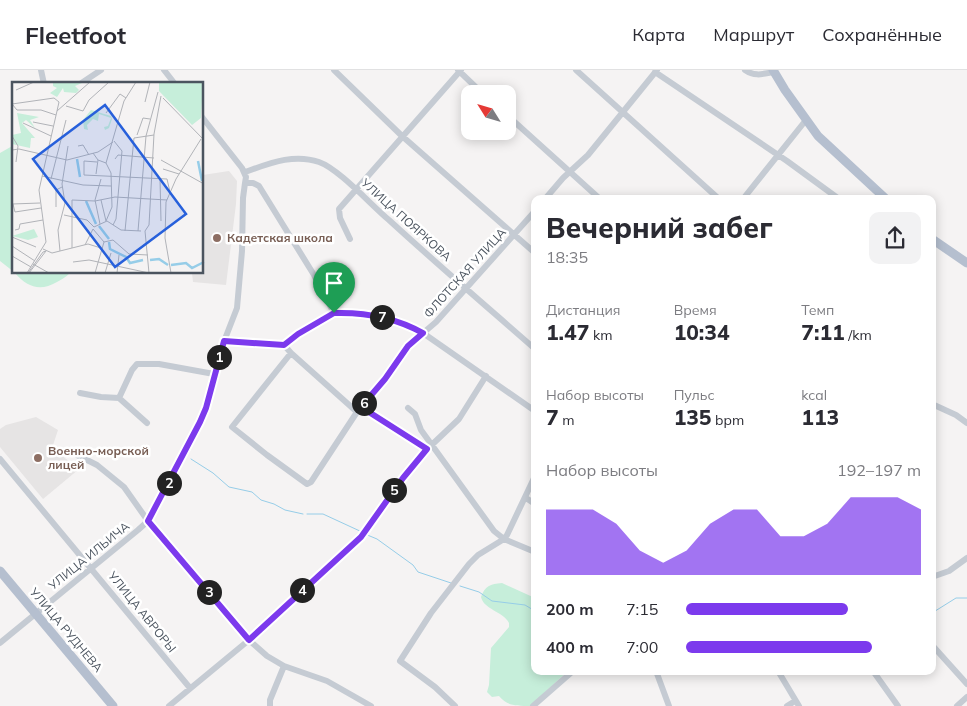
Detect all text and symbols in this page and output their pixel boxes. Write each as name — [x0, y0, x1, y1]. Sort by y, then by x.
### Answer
text: Fleetfoot — [25, 20, 126, 50]
text: Карта — [632, 23, 685, 46]
text: Маршрут — [713, 23, 794, 46]
text: Сохранённые — [822, 23, 942, 46]
inset map — [12, 82, 204, 274]
north arrow — [461, 85, 516, 140]
map controls — [461, 85, 516, 140]
street label: УЛИЦА ПОЯРКОВА — [357, 175, 455, 264]
text: Вечерний забег — [546, 210, 773, 245]
button: share — [869, 212, 921, 264]
street label: ФЛОТСКАЯ УЛИЦА — [420, 225, 509, 321]
place label: Кадетская школа — [227, 230, 333, 245]
marker: Кадетская школа — [211, 232, 223, 244]
text: 18:35 — [546, 247, 588, 267]
pin — [313, 262, 355, 313]
icon: arrive — [320, 269, 348, 297]
text: Дистанция — [546, 301, 620, 319]
text: Время — [674, 301, 717, 319]
text: Темп — [801, 301, 834, 319]
pin: 7 — [370, 304, 394, 330]
text: 7 — [378, 308, 387, 326]
text: 1.47 — [546, 319, 589, 345]
text: 10:34 — [674, 319, 730, 345]
text: 7:11 — [801, 319, 845, 345]
text: km — [589, 326, 612, 344]
text: /km — [845, 326, 872, 344]
pin: 1 — [206, 344, 232, 370]
text: 1 — [215, 348, 224, 366]
text: Набор высоты — [546, 386, 644, 404]
text: Пульс — [674, 386, 715, 404]
text: kcal — [801, 386, 827, 404]
pin: 6 — [352, 390, 376, 416]
text: 6 — [360, 394, 369, 412]
text: 7 — [546, 404, 559, 430]
text: 135 — [674, 404, 711, 430]
text: 113 — [801, 404, 839, 430]
text: m — [559, 411, 575, 429]
text: bpm — [711, 411, 744, 429]
place label: Военно-морской лицей — [48, 443, 149, 472]
marker: Военно-морской лицей — [32, 452, 44, 464]
text: Набор высоты — [546, 460, 658, 480]
text: 192–197 m — [837, 460, 921, 480]
pin: 2 — [156, 470, 182, 496]
text: 2 — [165, 474, 174, 492]
pin: 5 — [382, 478, 406, 502]
text: 5 — [390, 481, 399, 499]
street label: УЛИЦА ИЛЬИЧА — [44, 518, 132, 594]
street label: УЛИЦА АВРОРЫ — [104, 567, 180, 655]
pin: 4 — [290, 578, 314, 602]
pin: 3 — [196, 580, 222, 604]
text: 4 — [298, 581, 307, 599]
text: 3 — [205, 583, 214, 601]
street label: УЛИЦА РУДНЕВА — [26, 584, 106, 675]
text: 200 m — [546, 599, 594, 619]
text: 7:15 — [626, 599, 658, 619]
text: 400 m — [546, 637, 594, 657]
text: 7:00 — [626, 637, 658, 657]

